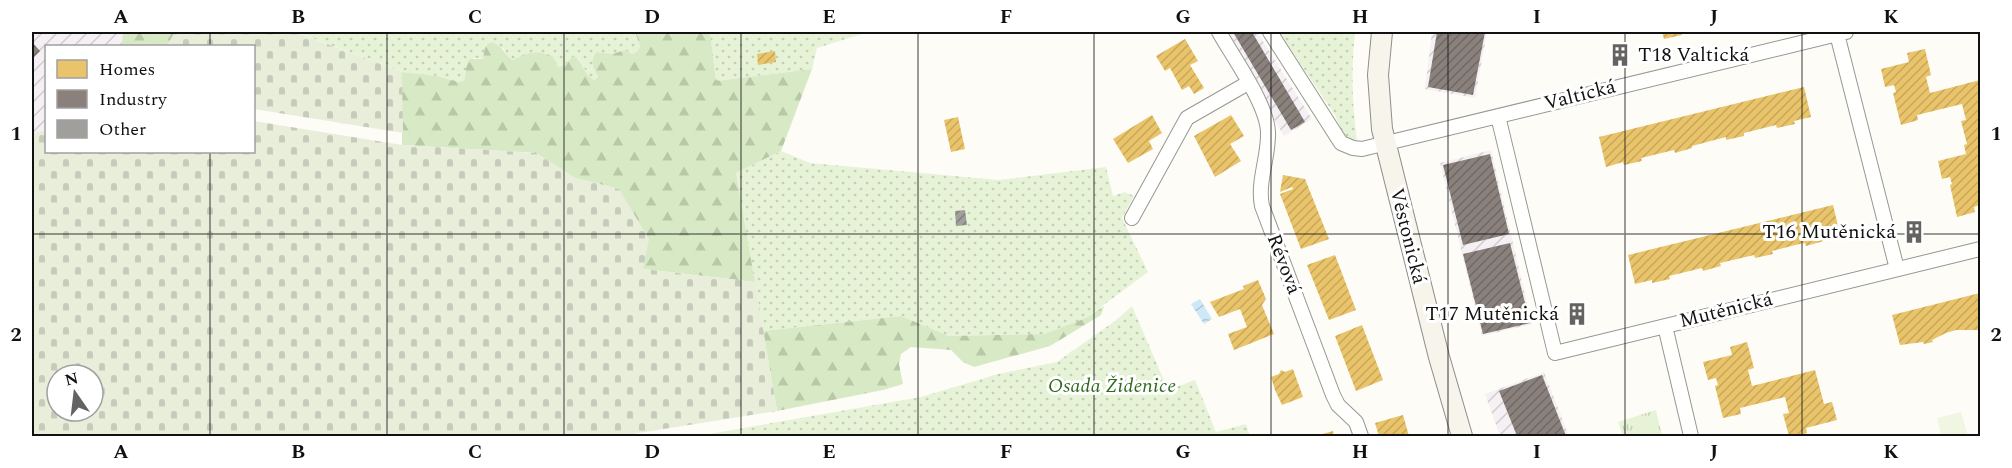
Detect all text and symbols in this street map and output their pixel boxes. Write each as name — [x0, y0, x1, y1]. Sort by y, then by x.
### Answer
text: A — [113, 2, 129, 32]
text: B — [291, 2, 305, 32]
text: C — [468, 2, 482, 32]
text: D — [644, 2, 660, 32]
text: E — [822, 2, 836, 32]
text: F — [1000, 2, 1012, 32]
text: G — [1175, 2, 1191, 32]
text: H — [1352, 2, 1368, 32]
text: I — [1533, 2, 1541, 32]
text: J — [1710, 2, 1718, 32]
text: K — [1883, 2, 1899, 32]
place label: T18 Valtická — [1638, 40, 1750, 70]
building icon: T18 Valtická — [1607, 42, 1633, 68]
legend — [45, 45, 255, 153]
text: Homes — [99, 56, 155, 83]
street label: Valtická — [1541, 72, 1619, 118]
text: Industry — [99, 86, 168, 113]
text: Other — [99, 116, 146, 143]
text: 1 — [10, 119, 22, 149]
text: 1 — [1990, 119, 2002, 149]
street label: Věstonická — [1382, 185, 1434, 287]
place label: T16 Mutěnická — [1762, 217, 1896, 247]
building icon: T16 Mutěnická — [1901, 219, 1927, 245]
street label: Révová — [1259, 229, 1309, 299]
street label: Mutěnická — [1676, 284, 1776, 336]
place label: T17 Mutěnická — [1425, 299, 1559, 329]
building icon: T17 Mutěnická — [1564, 301, 1590, 327]
text: 2 — [10, 320, 22, 350]
text: 2 — [1990, 320, 2002, 350]
north arrow — [45, 363, 105, 423]
text: N — [62, 366, 81, 393]
park label: Osada Židenice — [1048, 371, 1176, 401]
text: A — [113, 437, 129, 467]
text: B — [291, 437, 305, 467]
text: C — [468, 437, 482, 467]
text: D — [644, 437, 660, 467]
text: E — [822, 437, 836, 467]
text: F — [1000, 437, 1012, 467]
text: G — [1175, 437, 1191, 467]
text: H — [1352, 437, 1368, 467]
text: I — [1533, 437, 1541, 467]
text: J — [1710, 437, 1718, 467]
text: K — [1883, 437, 1899, 467]

